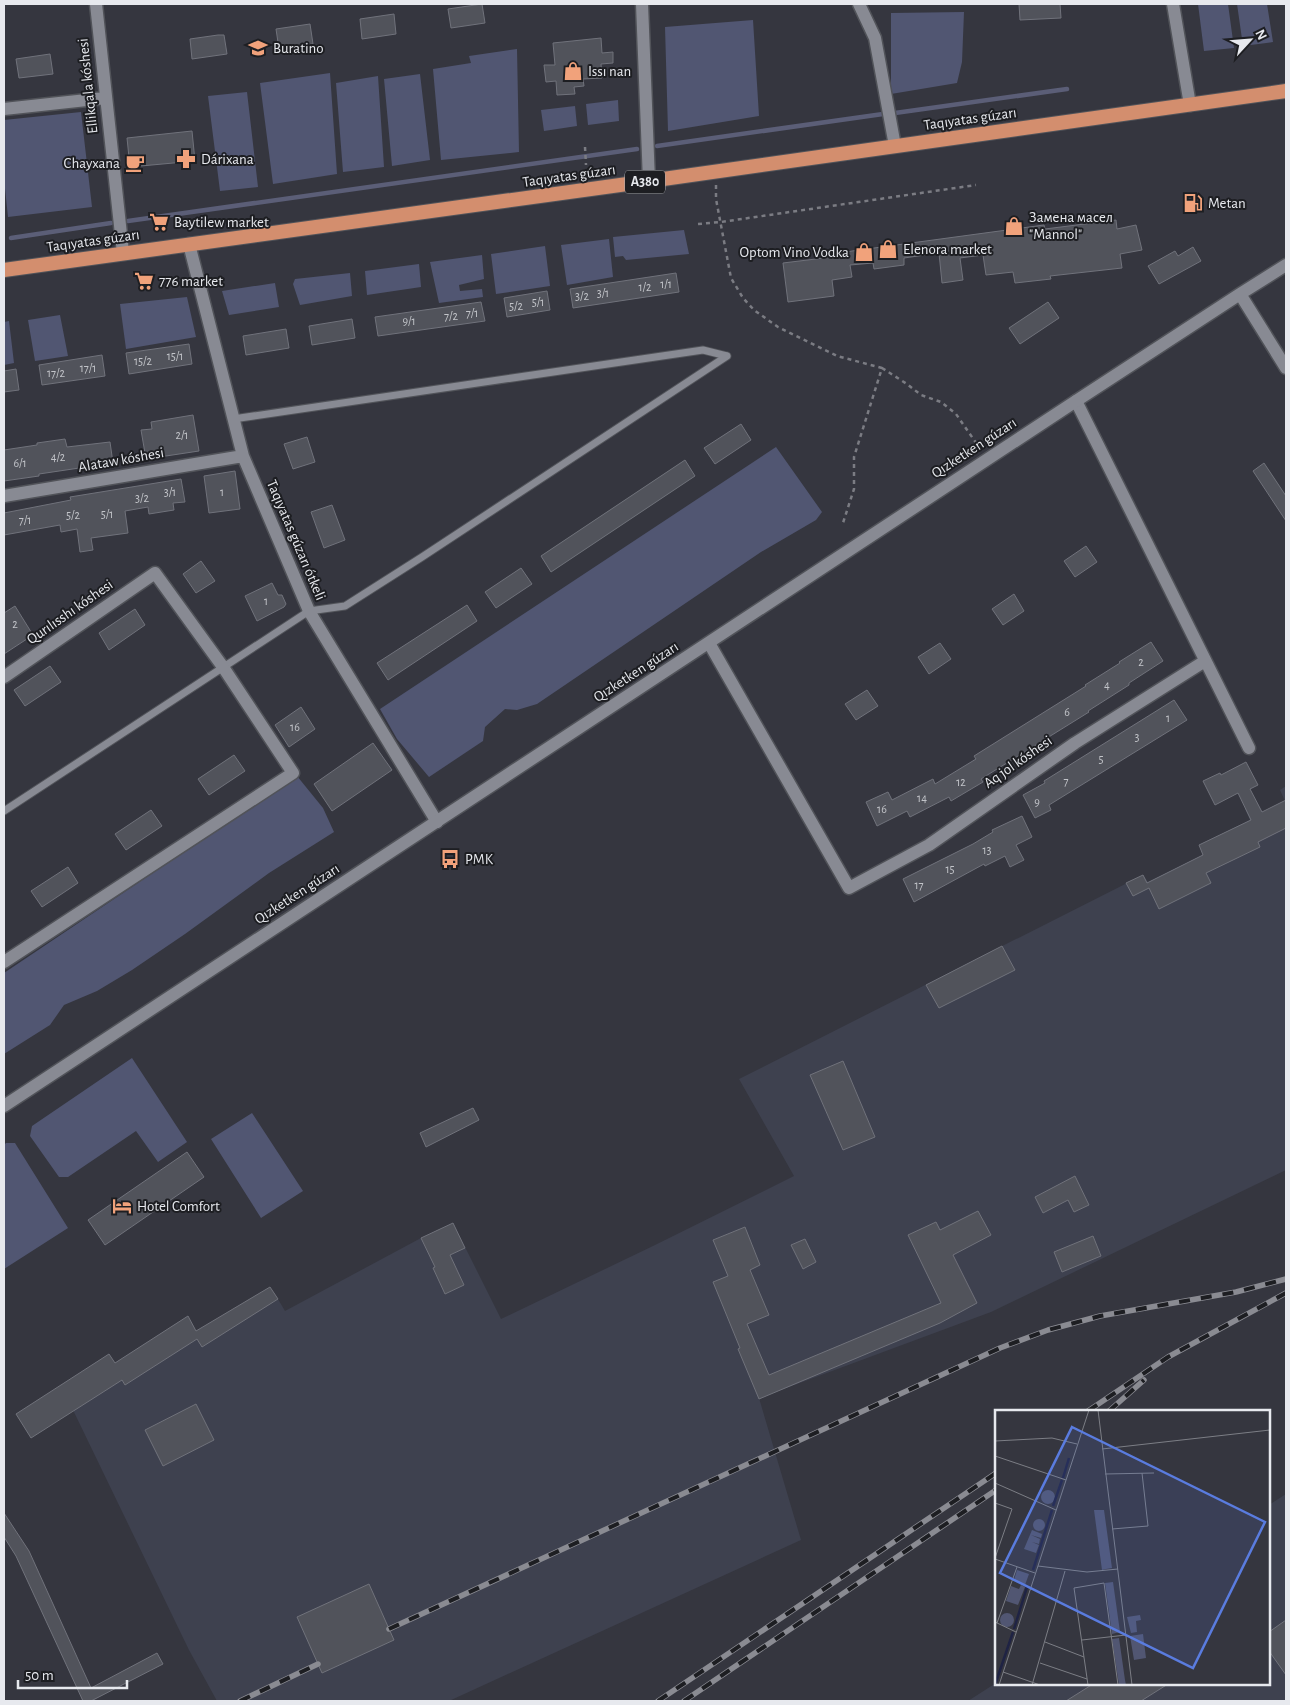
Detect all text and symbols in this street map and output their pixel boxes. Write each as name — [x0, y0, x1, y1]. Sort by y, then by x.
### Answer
north arrow — [1225, 15, 1275, 65]
text: N — [1252, 27, 1269, 42]
street label: Ellikqala kóshesi — [76, 37, 100, 135]
school or university icon: Buratino — [247, 37, 269, 59]
place label: Buratino — [273, 41, 324, 56]
shop icon: Issı nan — [562, 60, 584, 82]
place label: Issı nan — [588, 64, 631, 79]
street label: Taqıyatas gúzarı — [923, 105, 1017, 133]
pharmacy icon: Dárixana — [175, 148, 197, 170]
cafe icon: Chayxana — [124, 152, 146, 174]
place label: Dárixana — [201, 152, 254, 167]
place label: Chayxana — [64, 156, 120, 171]
street label: Taqıyatas gúzarı — [522, 162, 616, 190]
road number: A380 — [625, 170, 665, 193]
fuel station icon: Metan — [1182, 192, 1204, 214]
place label: Metan — [1208, 196, 1246, 211]
place label: Замена масел "Mannol" — [1029, 210, 1113, 242]
supermarket icon: Baytilew market — [148, 211, 170, 233]
place label: Baytilew market — [174, 215, 269, 230]
shop icon: Замена масел "Mannol" — [1003, 215, 1025, 237]
street label: Taqıyatas gúzarı — [46, 227, 140, 255]
shop icon: Elenora market — [877, 238, 899, 260]
shop icon: Optom Vino Vodka — [853, 241, 875, 263]
place label: Elenora market — [903, 242, 992, 257]
place label: Optom Vino Vodka — [739, 245, 849, 260]
supermarket icon: 776 market — [133, 270, 155, 292]
place label: 776 market — [159, 274, 223, 289]
house number: 1/1 — [660, 278, 672, 290]
house number: 1/2 — [638, 281, 652, 293]
house number: 3/1 — [597, 287, 609, 299]
house number: 3/2 — [575, 290, 589, 302]
house number: 5/1 — [532, 296, 544, 308]
house number: 5/2 — [509, 300, 523, 312]
house number: 7/1 — [466, 307, 478, 319]
house number: 7/2 — [444, 310, 458, 322]
house number: 9/1 — [402, 315, 416, 327]
house number: 15/1 — [167, 350, 183, 362]
house number: 15/2 — [134, 355, 153, 367]
house number: 17/1 — [80, 362, 96, 374]
house number: 17/2 — [47, 367, 66, 379]
street label: Qızketken gúzarı — [929, 415, 1019, 481]
house number: 2/1 — [175, 429, 189, 441]
street label: Alataw kóshesi — [77, 445, 165, 475]
house number: 4/2 — [51, 451, 66, 463]
house number: 6/1 — [13, 457, 27, 469]
street label: Taqıyatas gúzarı ótkeli — [264, 478, 328, 602]
house number: 3/1 — [164, 486, 176, 498]
house number: 1 — [220, 486, 224, 498]
house number: 3/2 — [135, 492, 149, 504]
house number: 5/1 — [101, 508, 113, 520]
house number: 5/2 — [66, 509, 80, 521]
house number: 7/1 — [19, 514, 31, 526]
street label: Qurılısshı kóshesi — [24, 577, 116, 647]
house number: 1 — [264, 595, 268, 607]
house number: 2 — [12, 618, 18, 630]
street label: Qızketken gúzarı — [591, 639, 681, 705]
house number: 2 — [1138, 656, 1144, 668]
house number: 4 — [1104, 679, 1110, 691]
house number: 6 — [1064, 706, 1070, 718]
house number: 1 — [1166, 712, 1170, 724]
house number: 16 — [290, 721, 300, 733]
house number: 3 — [1135, 731, 1140, 743]
street label: Aq jol kóshesi — [981, 733, 1055, 791]
house number: 5 — [1098, 753, 1104, 765]
house number: 7 — [1063, 775, 1069, 787]
house number: 12 — [956, 776, 966, 788]
house number: 14 — [917, 792, 927, 804]
house number: 9 — [1034, 796, 1040, 808]
house number: 16 — [877, 803, 887, 815]
house number: 13 — [982, 844, 992, 856]
bus stop icon: PMK — [439, 848, 461, 870]
place label: PMK — [465, 852, 494, 867]
street label: Qızketken gúzarı — [252, 861, 342, 927]
house number: 15 — [945, 863, 955, 875]
house number: 17 — [914, 879, 924, 891]
hotel icon: Hotel Comfort — [111, 1195, 133, 1217]
place label: Hotel Comfort — [137, 1199, 220, 1214]
inset map — [995, 1410, 1270, 1685]
scale bar — [18, 1658, 126, 1690]
text: 50 m — [25, 1668, 54, 1683]

